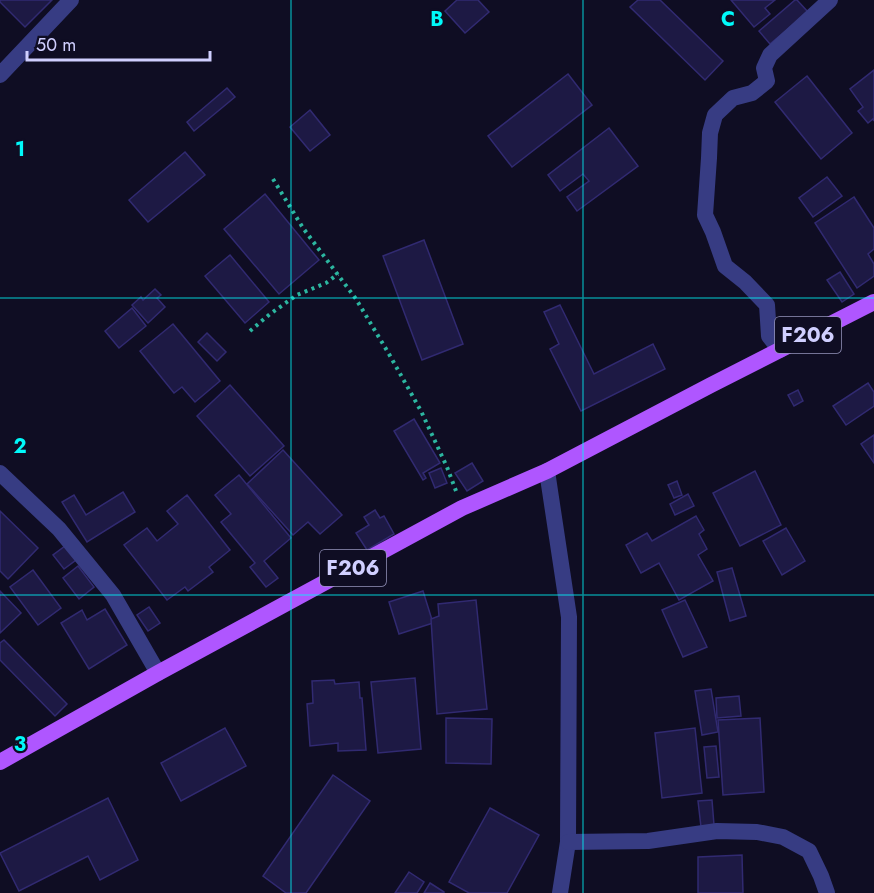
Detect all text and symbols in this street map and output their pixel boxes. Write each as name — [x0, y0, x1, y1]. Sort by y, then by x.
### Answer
text: B — [430, 5, 444, 34]
text: C — [721, 5, 735, 34]
scale bar — [27, 24, 210, 62]
text: 50 m — [36, 32, 76, 58]
text: 1 — [15, 135, 25, 164]
road number: F206 — [775, 317, 841, 353]
text: 2 — [13, 432, 27, 461]
road number: F206 — [320, 550, 386, 586]
text: 3 — [14, 730, 26, 759]

